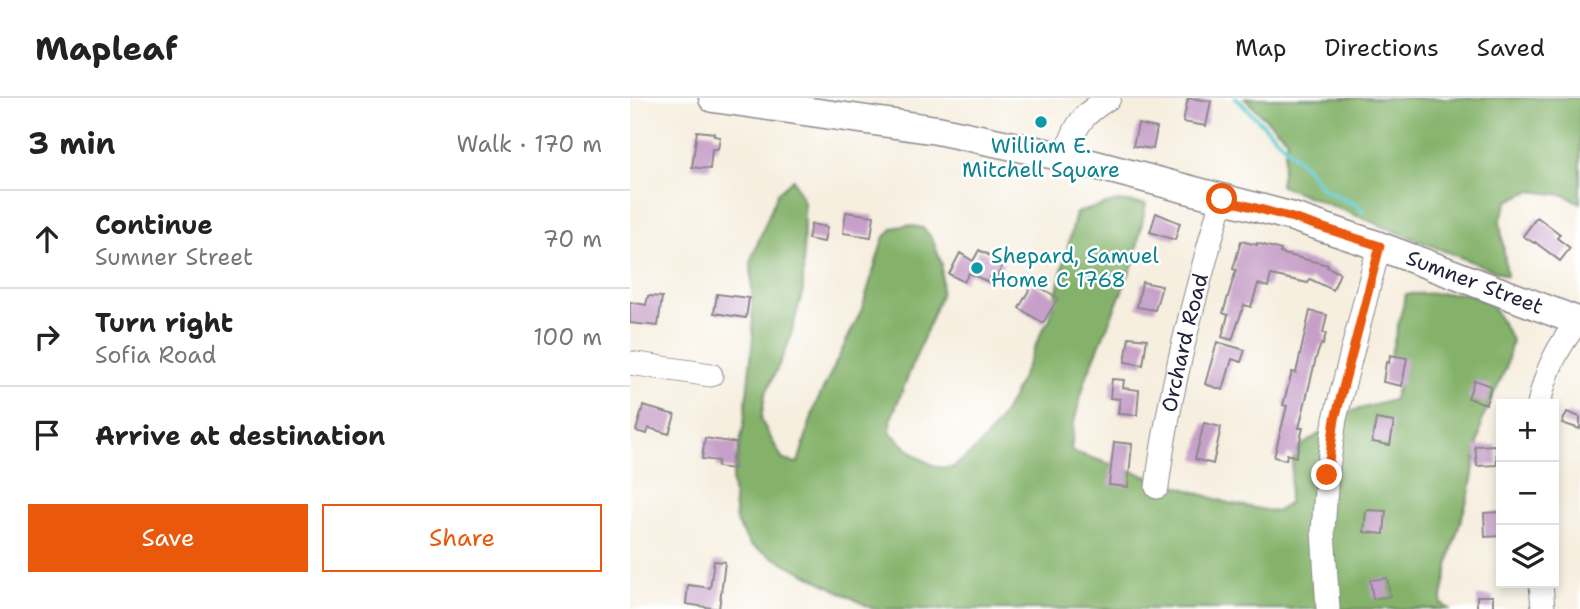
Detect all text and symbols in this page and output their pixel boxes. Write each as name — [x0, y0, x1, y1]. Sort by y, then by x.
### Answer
text: Mapleaf — [35, 26, 178, 71]
text: Map — [1235, 32, 1286, 64]
text: Directions — [1324, 32, 1439, 64]
text: Saved — [1477, 32, 1545, 64]
marker: William E. Mitchell Square — [1033, 114, 1049, 130]
text: 3 min — [28, 123, 115, 164]
text: Walk · 170 m — [457, 129, 602, 159]
place label: William E. Mitchell Square — [962, 132, 1120, 184]
route start — [1206, 183, 1237, 214]
text: Continue — [95, 207, 213, 242]
icon: ahead — [28, 220, 66, 258]
text: 70 m — [543, 224, 602, 254]
text: Sumner Street — [95, 242, 253, 272]
place label: Shepard, Samuel Home C 1768 — [991, 242, 1160, 294]
street label: Sumner Street — [1402, 244, 1547, 321]
marker: Shepard, Samuel Home C 1768 — [969, 260, 985, 276]
street label: Orchard Road — [1155, 270, 1215, 415]
text: Turn right — [95, 305, 233, 340]
icon: right — [28, 318, 66, 356]
text: 100 m — [533, 322, 602, 352]
text: Sofia Road — [95, 340, 216, 370]
map controls — [1496, 399, 1559, 588]
button: + — [1496, 399, 1559, 462]
icon: arrive — [28, 416, 66, 454]
text: Arrive at destination — [95, 418, 385, 453]
route end — [1311, 459, 1342, 490]
button: − — [1496, 462, 1559, 525]
button: Save — [28, 504, 308, 572]
button: Share — [322, 504, 602, 572]
button: layers — [1496, 525, 1559, 588]

